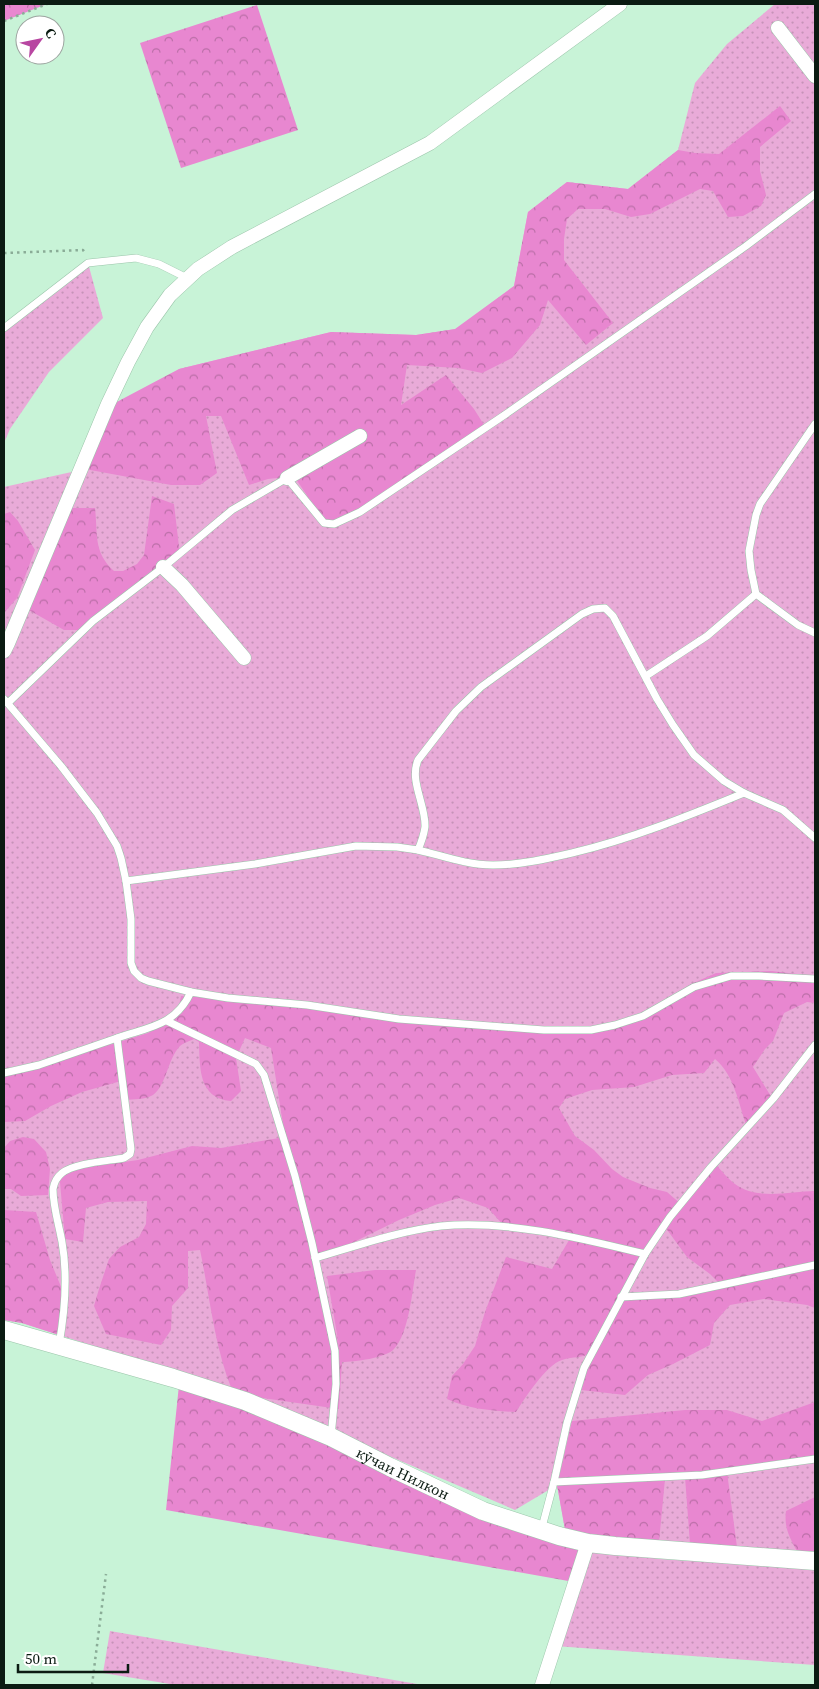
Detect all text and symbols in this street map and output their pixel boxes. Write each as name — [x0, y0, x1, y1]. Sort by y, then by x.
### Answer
north arrow — [15, 15, 65, 65]
text: С — [40, 24, 62, 42]
street label: кӯчаи Нилкон — [353, 1441, 453, 1504]
scale bar — [18, 1642, 128, 1674]
text: 50 m — [25, 1648, 57, 1669]

